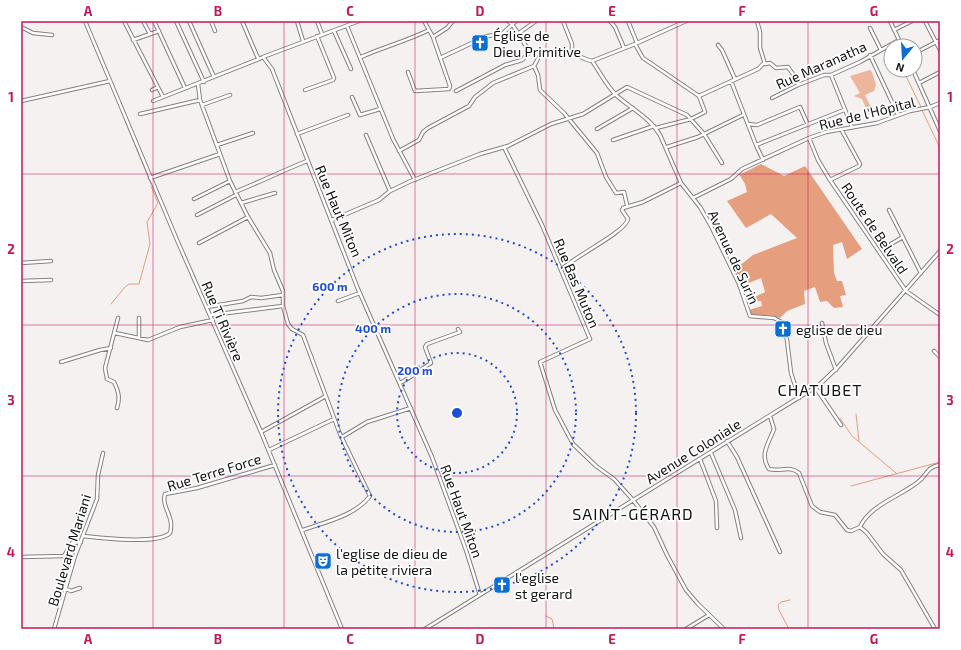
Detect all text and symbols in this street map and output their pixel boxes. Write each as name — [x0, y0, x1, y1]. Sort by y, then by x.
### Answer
text: A — [84, 3, 93, 19]
text: B — [214, 3, 222, 19]
text: C — [346, 3, 354, 19]
text: D — [476, 3, 485, 19]
text: E — [608, 3, 616, 19]
text: F — [738, 3, 746, 19]
text: G — [870, 3, 878, 19]
place label: Église de Dieu Primitive — [493, 27, 581, 60]
church icon: Église de Dieu Primitive — [470, 33, 490, 53]
street label: Rue Maranatha — [773, 37, 869, 93]
north arrow — [883, 38, 923, 78]
text: N — [894, 61, 906, 75]
text: 1 — [8, 89, 14, 105]
text: 1 — [947, 89, 953, 105]
street label: Rue de l'Hôpital — [817, 93, 918, 133]
street label: Rue Haut Miton — [312, 163, 366, 259]
street label: Route de Belvald — [838, 179, 912, 277]
street label: Avenue de Surin — [705, 207, 763, 307]
street label: Rue Bas Muton — [551, 236, 603, 330]
text: 2 — [7, 241, 15, 257]
text: 2 — [946, 241, 954, 257]
street label: Rue Ti Rivière — [199, 278, 247, 364]
text: 600 m — [312, 279, 348, 293]
church icon: eglise de dieu — [773, 319, 793, 339]
text: 400 m — [355, 321, 391, 335]
place label: eglise de dieu — [796, 321, 882, 338]
text: 200 m — [397, 363, 433, 377]
district label: CHATUBET — [778, 380, 862, 399]
text: 3 — [7, 392, 15, 408]
text: 3 — [946, 392, 954, 408]
centre of rings — [450, 406, 464, 420]
street label: Avenue Coloniale — [642, 415, 744, 487]
street label: Rue Terre Force — [165, 450, 263, 494]
street label: Rue Haut Miton — [437, 462, 487, 560]
street label: Boulevard Mariani — [44, 492, 94, 608]
district label: SAINT-GÉRARD — [572, 504, 694, 523]
text: 4 — [7, 544, 15, 560]
text: 4 — [946, 544, 954, 560]
place label: l'eglise de dieu de la petite riviera — [336, 545, 448, 578]
theatre icon: l'eglise de dieu de la petite riviera — [313, 551, 333, 571]
place label: l'eglise st gerard — [515, 569, 573, 602]
church icon: l'eglise st gerard — [492, 575, 512, 595]
text: A — [84, 631, 93, 647]
text: B — [214, 631, 222, 647]
text: C — [346, 631, 354, 647]
text: D — [476, 631, 485, 647]
text: E — [608, 631, 616, 647]
text: F — [738, 631, 746, 647]
text: G — [870, 631, 878, 647]

